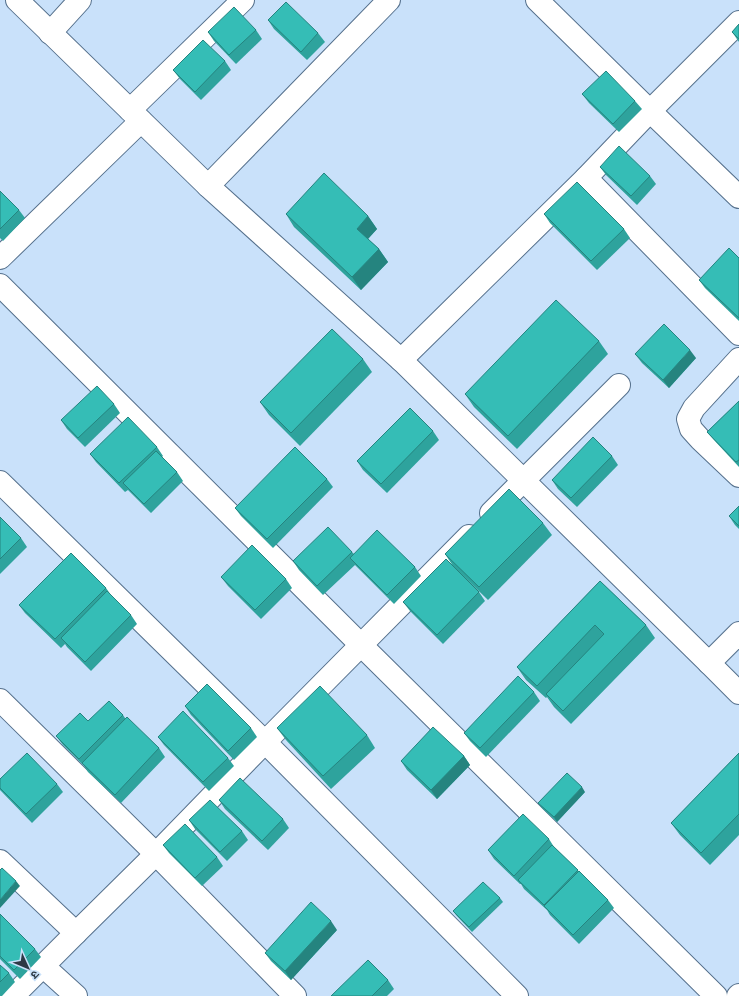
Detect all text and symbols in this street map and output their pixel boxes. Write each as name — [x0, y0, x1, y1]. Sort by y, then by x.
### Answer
north arrow — [8, 948, 48, 988]
text: उ — [28, 968, 43, 983]

